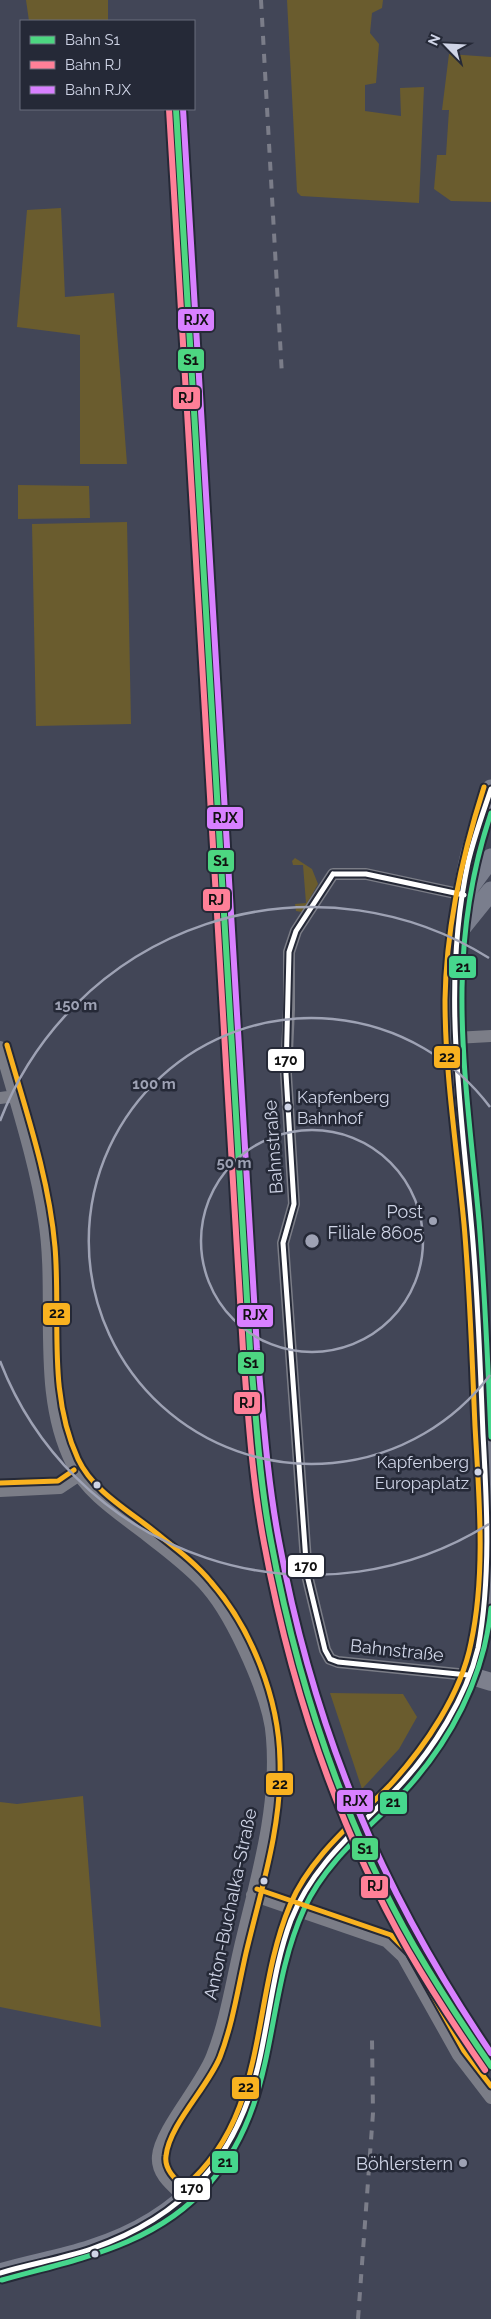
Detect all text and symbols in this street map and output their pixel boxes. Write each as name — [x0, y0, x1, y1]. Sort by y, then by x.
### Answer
legend — [20, 20, 195, 110]
north arrow — [421, 20, 471, 70]
text: Bahn S1 — [65, 31, 121, 49]
text: N — [425, 32, 444, 48]
text: Bahn RJ — [65, 56, 122, 74]
text: Bahn RJX — [65, 81, 131, 99]
line badge: RJX — [177, 308, 215, 332]
text: RJX — [183, 312, 210, 328]
line badge: S1 — [177, 348, 205, 372]
text: S1 — [183, 352, 199, 368]
line badge: RJ — [172, 386, 201, 410]
text: RJ — [178, 390, 194, 406]
line badge: RJX — [206, 806, 244, 830]
text: RJX — [212, 810, 239, 826]
line badge: S1 — [207, 849, 235, 873]
text: S1 — [213, 853, 229, 869]
line badge: RJ — [202, 888, 231, 912]
text: RJ — [208, 892, 224, 908]
line badge: 21 — [448, 955, 477, 979]
text: 21 — [456, 959, 470, 975]
text: 150 m — [55, 996, 97, 1014]
line badge: 22 — [433, 1045, 461, 1069]
line badge: 170 — [267, 1048, 305, 1072]
text: 22 — [439, 1049, 455, 1065]
text: 170 — [274, 1052, 298, 1068]
text: 100 m — [132, 1075, 176, 1093]
place label: Kapfenberg Bahnhof — [297, 1087, 389, 1128]
street label: Bahnstraße — [259, 1099, 287, 1195]
marker: Kapfenberg Bahnhof — [283, 1102, 293, 1112]
text: 50 m — [216, 1154, 252, 1172]
place label: Post Filiale 8605 — [327, 1201, 423, 1243]
marker: Post Filiale 8605 — [427, 1215, 439, 1227]
centre of rings — [303, 1232, 321, 1250]
line badge: 22 — [42, 1302, 71, 1326]
line badge: RJX — [236, 1304, 274, 1328]
text: 22 — [49, 1305, 65, 1321]
text: RJX — [242, 1307, 269, 1323]
line badge: S1 — [237, 1351, 265, 1375]
text: S1 — [243, 1355, 259, 1371]
line badge: RJ — [233, 1391, 261, 1415]
text: RJ — [239, 1395, 255, 1411]
place label: Kapfenberg Europaplatz — [375, 1452, 469, 1493]
marker: Kapfenberg Europaplatz — [473, 1467, 483, 1477]
unlabelled marker — [92, 1480, 102, 1490]
line badge: 170 — [287, 1554, 325, 1578]
text: 170 — [294, 1558, 318, 1574]
street label: Bahnstraße — [349, 1635, 445, 1665]
line badge: 22 — [265, 1772, 294, 1796]
text: 22 — [272, 1776, 288, 1792]
line badge: RJX — [336, 1789, 374, 1813]
line badge: 21 — [379, 1791, 408, 1815]
text: RJX — [342, 1793, 369, 1809]
text: 21 — [386, 1794, 400, 1810]
street label: Anton-Buchalka-Straße — [199, 1806, 261, 2002]
line badge: S1 — [351, 1837, 379, 1861]
text: S1 — [357, 1841, 373, 1857]
line badge: RJ — [360, 1875, 389, 1899]
unlabelled marker — [259, 1876, 269, 1886]
text: RJ — [367, 1878, 383, 1894]
line badge: 22 — [231, 2076, 260, 2100]
text: 22 — [238, 2079, 254, 2095]
line badge: 21 — [211, 2150, 239, 2174]
place label: Böhlerstern — [356, 2153, 453, 2174]
text: 21 — [218, 2154, 232, 2170]
marker: Böhlerstern — [457, 2157, 469, 2169]
line badge: 170 — [173, 2177, 211, 2201]
text: 170 — [180, 2180, 204, 2196]
unlabelled marker — [90, 2249, 100, 2259]

